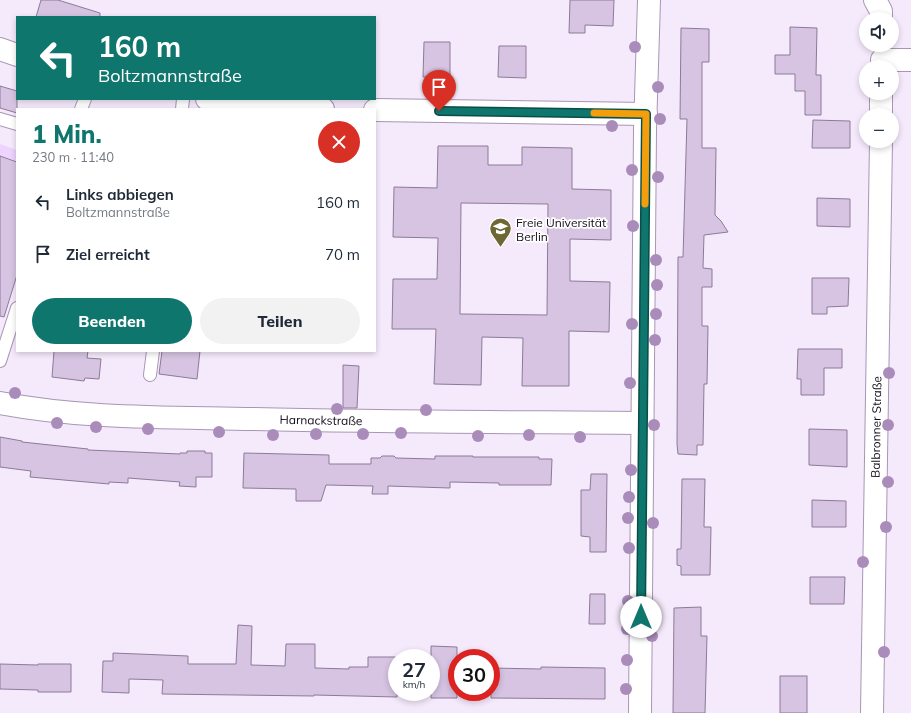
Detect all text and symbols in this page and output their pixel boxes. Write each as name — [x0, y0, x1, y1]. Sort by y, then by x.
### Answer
map controls — [859, 12, 899, 148]
button: sound — [859, 12, 899, 52]
text: 160 m — [98, 29, 181, 64]
icon: left — [32, 32, 84, 84]
button: + — [859, 60, 899, 100]
text: Boltzmannstraße — [98, 64, 242, 87]
pin — [422, 70, 456, 111]
icon: arrive — [428, 76, 450, 98]
button: − — [859, 108, 899, 148]
text: 1 Min. — [32, 119, 102, 149]
button: close — [318, 121, 360, 163]
text: 230 m · 11:40 — [32, 149, 114, 165]
text: Links abbiegen — [66, 185, 174, 204]
icon: left — [32, 191, 54, 213]
text: 160 m — [316, 193, 360, 212]
text: Boltzmannstraße — [66, 204, 170, 220]
place label: Freie Universität Berlin — [516, 215, 606, 244]
school or university icon: Freie Universität Berlin — [488, 216, 514, 249]
icon: arrive — [32, 243, 54, 265]
text: Ziel erreicht — [66, 245, 150, 264]
text: 70 m — [325, 245, 360, 264]
button: Beenden — [32, 298, 192, 344]
button: Teilen — [200, 298, 360, 344]
street label: Balbronner Straße — [868, 376, 884, 478]
street label: Harnackstraße — [280, 412, 362, 428]
position arrow — [620, 596, 662, 638]
speed limit sign: 30 — [448, 649, 500, 701]
text: 27 — [402, 657, 426, 682]
text: km/h — [403, 678, 425, 691]

